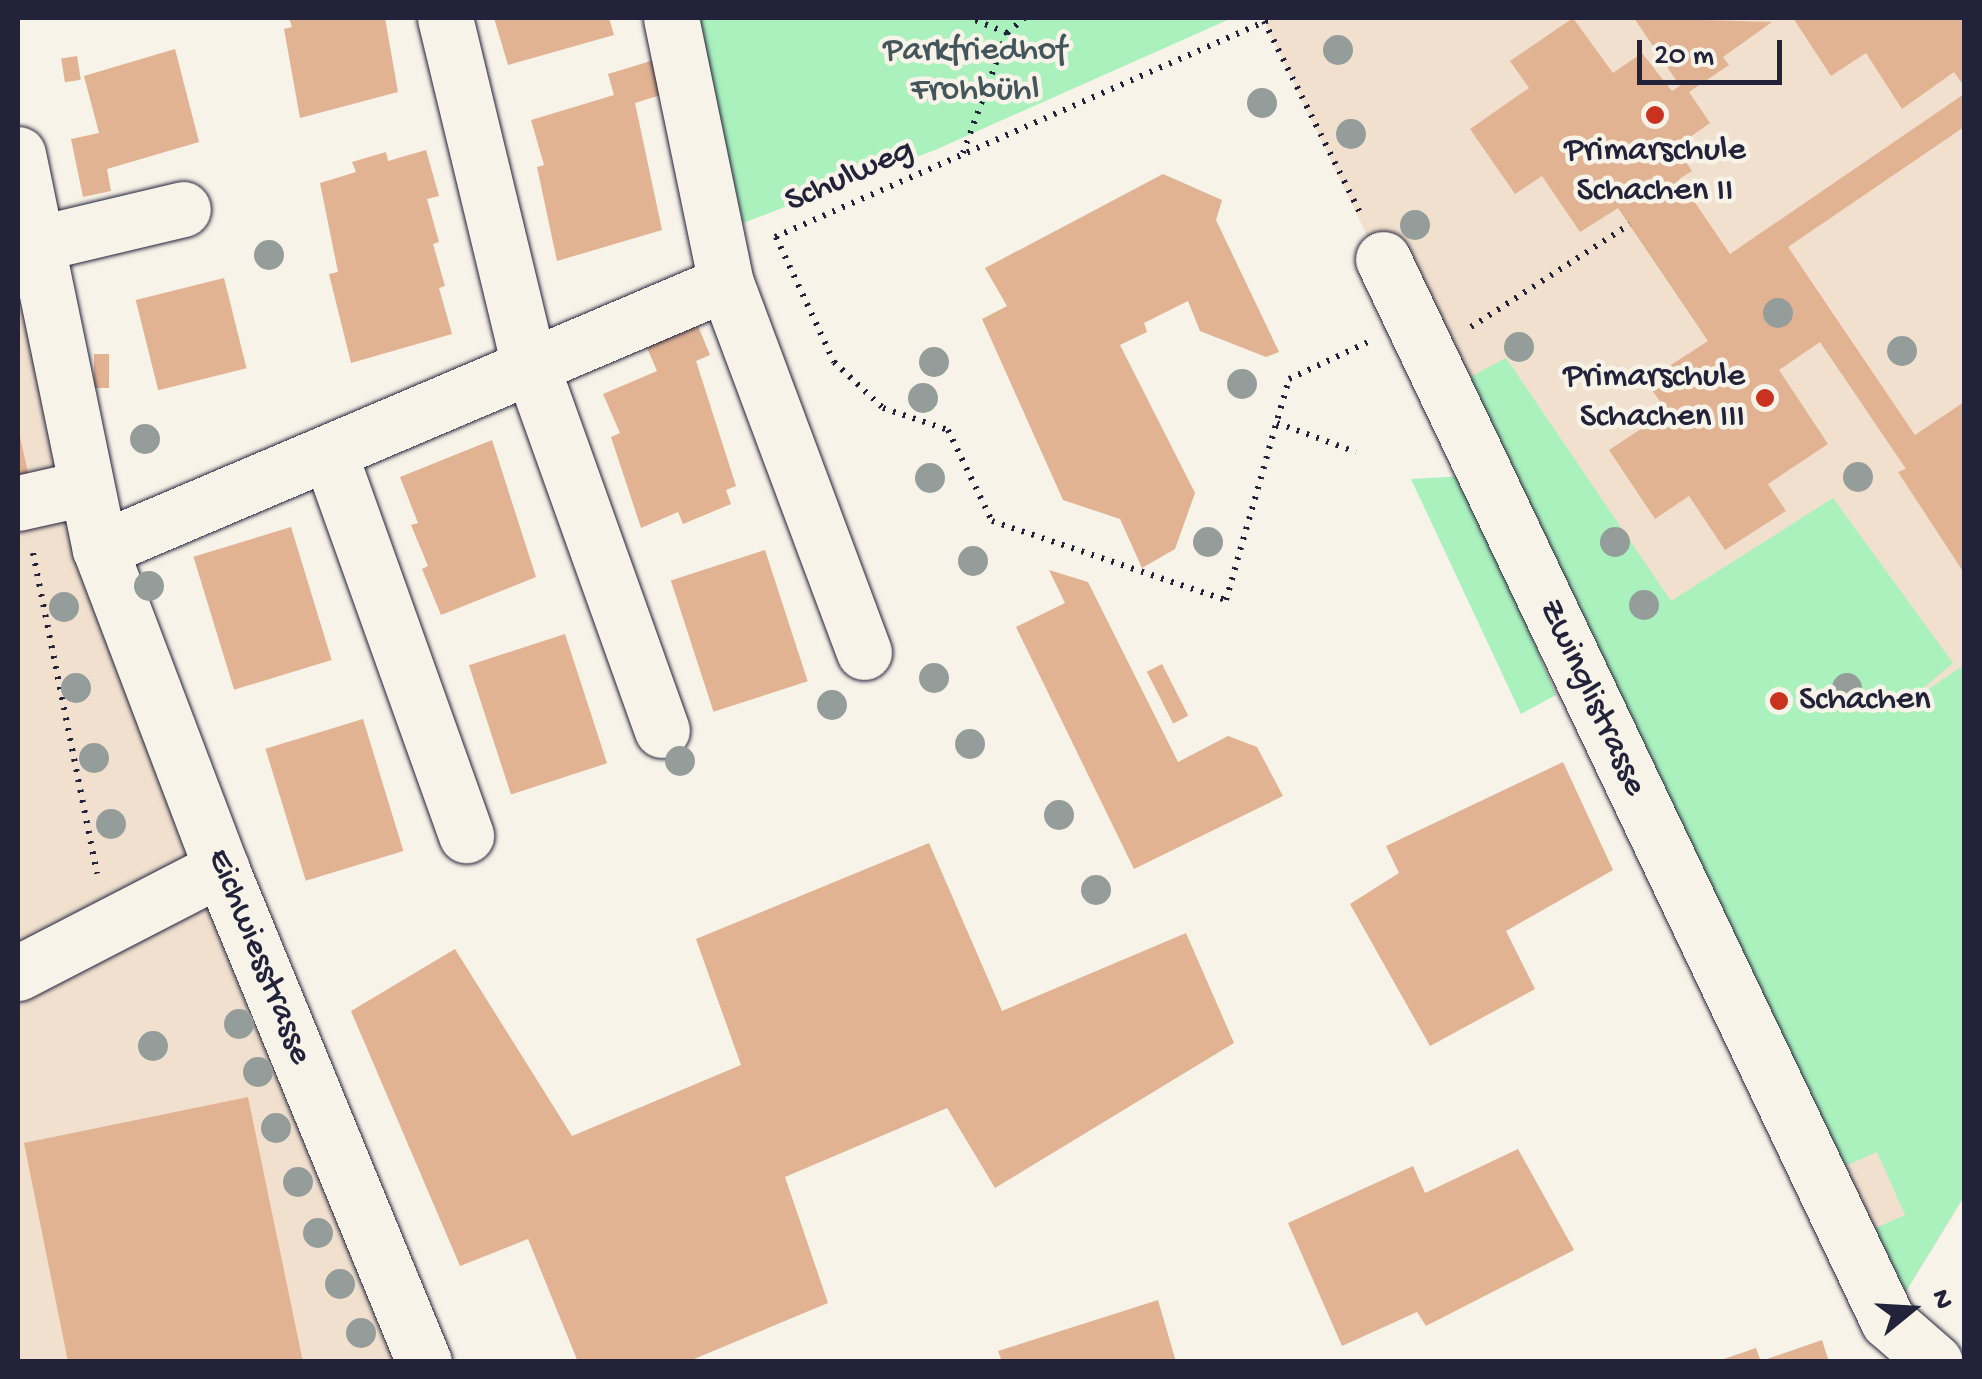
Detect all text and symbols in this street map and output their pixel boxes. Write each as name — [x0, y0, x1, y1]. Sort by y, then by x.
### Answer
scale bar — [1642, 20, 1787, 82]
park label: Parkfriedhof Frohbühl — [883, 31, 1067, 113]
text: 20 m — [1654, 40, 1714, 75]
marker: Primarschule Schachen II — [1644, 104, 1666, 126]
street label: Schulweg — [779, 130, 921, 224]
place label: Primarschule Schachen II — [1564, 131, 1746, 213]
place label: Primarschule Schachen III — [1563, 357, 1745, 439]
marker: Primarschule Schachen III — [1754, 387, 1776, 409]
street label: Zwinglistrasse — [1527, 593, 1655, 803]
place label: Schachen — [1799, 680, 1931, 722]
marker: Schachen — [1768, 690, 1790, 712]
street label: Eichwiesstrasse — [196, 843, 320, 1071]
north arrow — [1862, 1259, 1962, 1359]
text: N — [1922, 1286, 1960, 1313]

